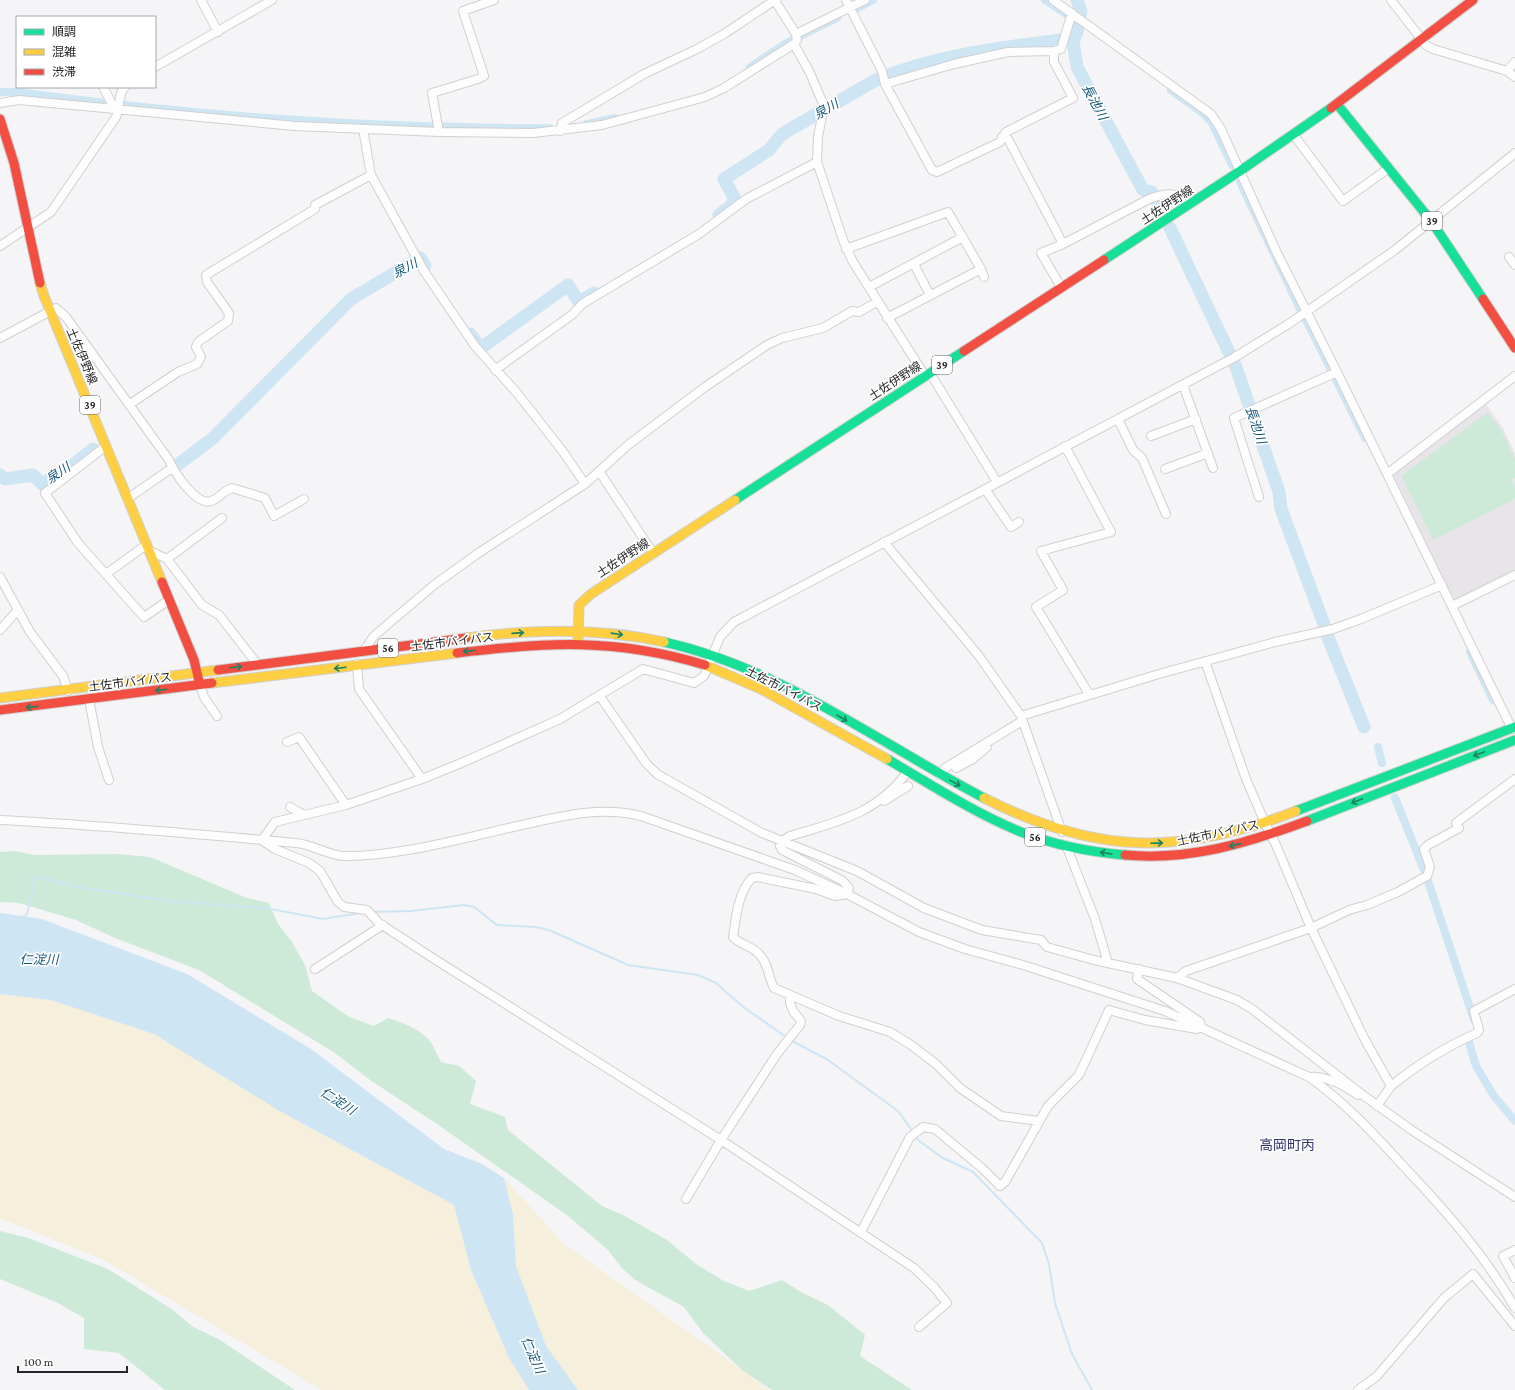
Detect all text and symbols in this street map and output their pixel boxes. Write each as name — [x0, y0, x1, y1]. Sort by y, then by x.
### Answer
legend — [16, 16, 156, 88]
text: 順調 — [52, 25, 76, 39]
text: 混雑 — [52, 45, 76, 59]
text: 渋滞 — [52, 65, 76, 79]
water label: 長池川 — [1079, 81, 1112, 124]
water label: 泉川 — [811, 95, 843, 122]
street label: 土佐伊野線 — [1138, 183, 1196, 227]
road number: 39 — [1422, 212, 1442, 230]
water label: 泉川 — [390, 255, 422, 281]
street label: 土佐伊野線 — [64, 326, 100, 386]
road number: 39 — [932, 356, 952, 374]
street label: 土佐伊野線 — [866, 359, 924, 403]
road number: 39 — [80, 396, 100, 414]
water label: 長池川 — [1243, 404, 1270, 448]
water label: 泉川 — [43, 458, 75, 486]
street label: 土佐伊野線 — [594, 536, 652, 580]
street label: 土佐市バイパス — [410, 630, 494, 654]
one-way arrow — [511, 630, 524, 637]
one-way arrow — [610, 630, 623, 638]
road number: 56 — [378, 639, 398, 657]
one-way arrow — [463, 647, 476, 655]
one-way arrow — [230, 664, 243, 671]
one-way arrow — [334, 664, 347, 671]
street label: 土佐市バイパス — [744, 664, 824, 714]
street label: 土佐市バイパス — [88, 670, 172, 694]
one-way arrow — [155, 686, 168, 694]
one-way arrow — [26, 703, 39, 710]
one-way arrow — [836, 715, 848, 723]
one-way arrow — [1473, 751, 1485, 759]
one-way arrow — [949, 779, 961, 787]
one-way arrow — [1352, 798, 1364, 806]
street label: 土佐市バイパス — [1176, 817, 1260, 849]
road number: 56 — [1025, 828, 1045, 846]
one-way arrow — [1150, 839, 1163, 847]
one-way arrow — [1229, 841, 1242, 849]
one-way arrow — [1100, 849, 1113, 857]
water label: 仁淀川 — [19, 952, 60, 967]
water label: 仁淀川 — [318, 1084, 360, 1119]
district label: 高岡町丙 — [1259, 1137, 1315, 1153]
water label: 仁淀川 — [518, 1334, 549, 1378]
scale bar — [18, 1348, 127, 1374]
text: 100 m — [24, 1355, 54, 1369]

